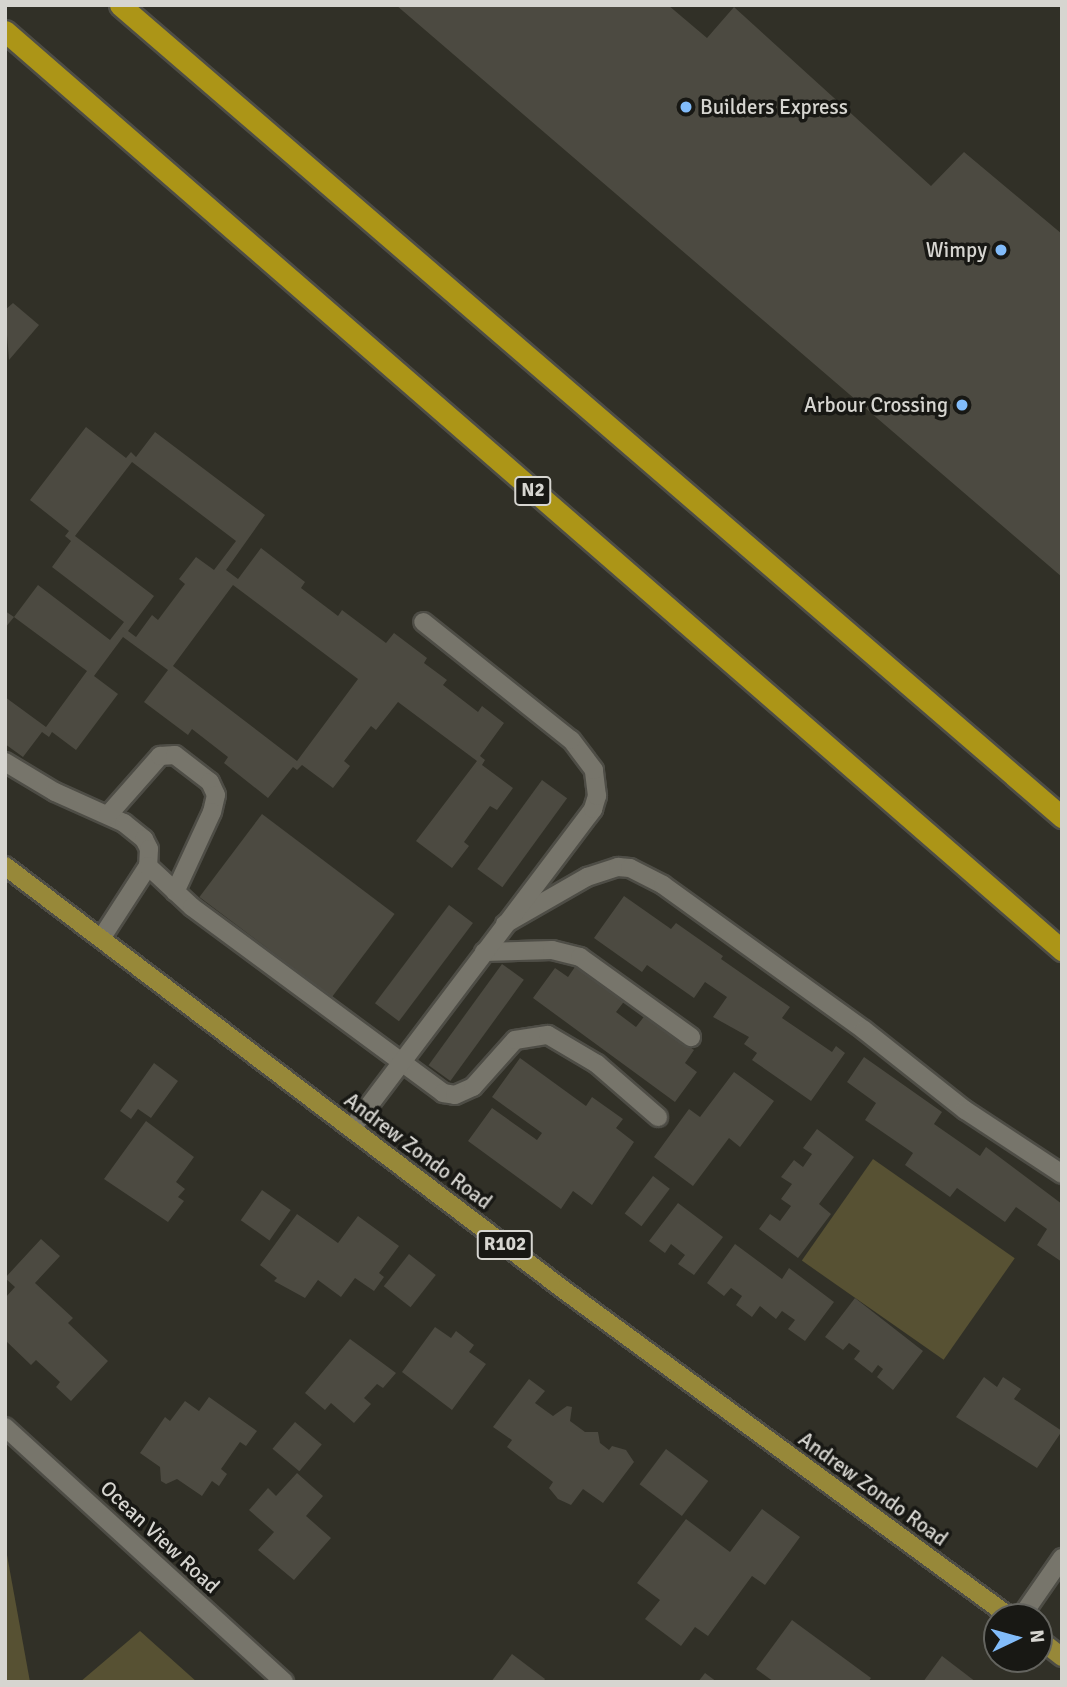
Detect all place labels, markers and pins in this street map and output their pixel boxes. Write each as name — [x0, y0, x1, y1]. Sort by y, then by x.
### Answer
place label: Builders Express — [700, 94, 848, 120]
marker: Builders Express — [678, 99, 694, 115]
place label: Wimpy — [926, 237, 987, 263]
marker: Wimpy — [993, 242, 1009, 258]
place label: Arbour Crossing — [804, 392, 948, 418]
marker: Arbour Crossing — [954, 397, 970, 413]

